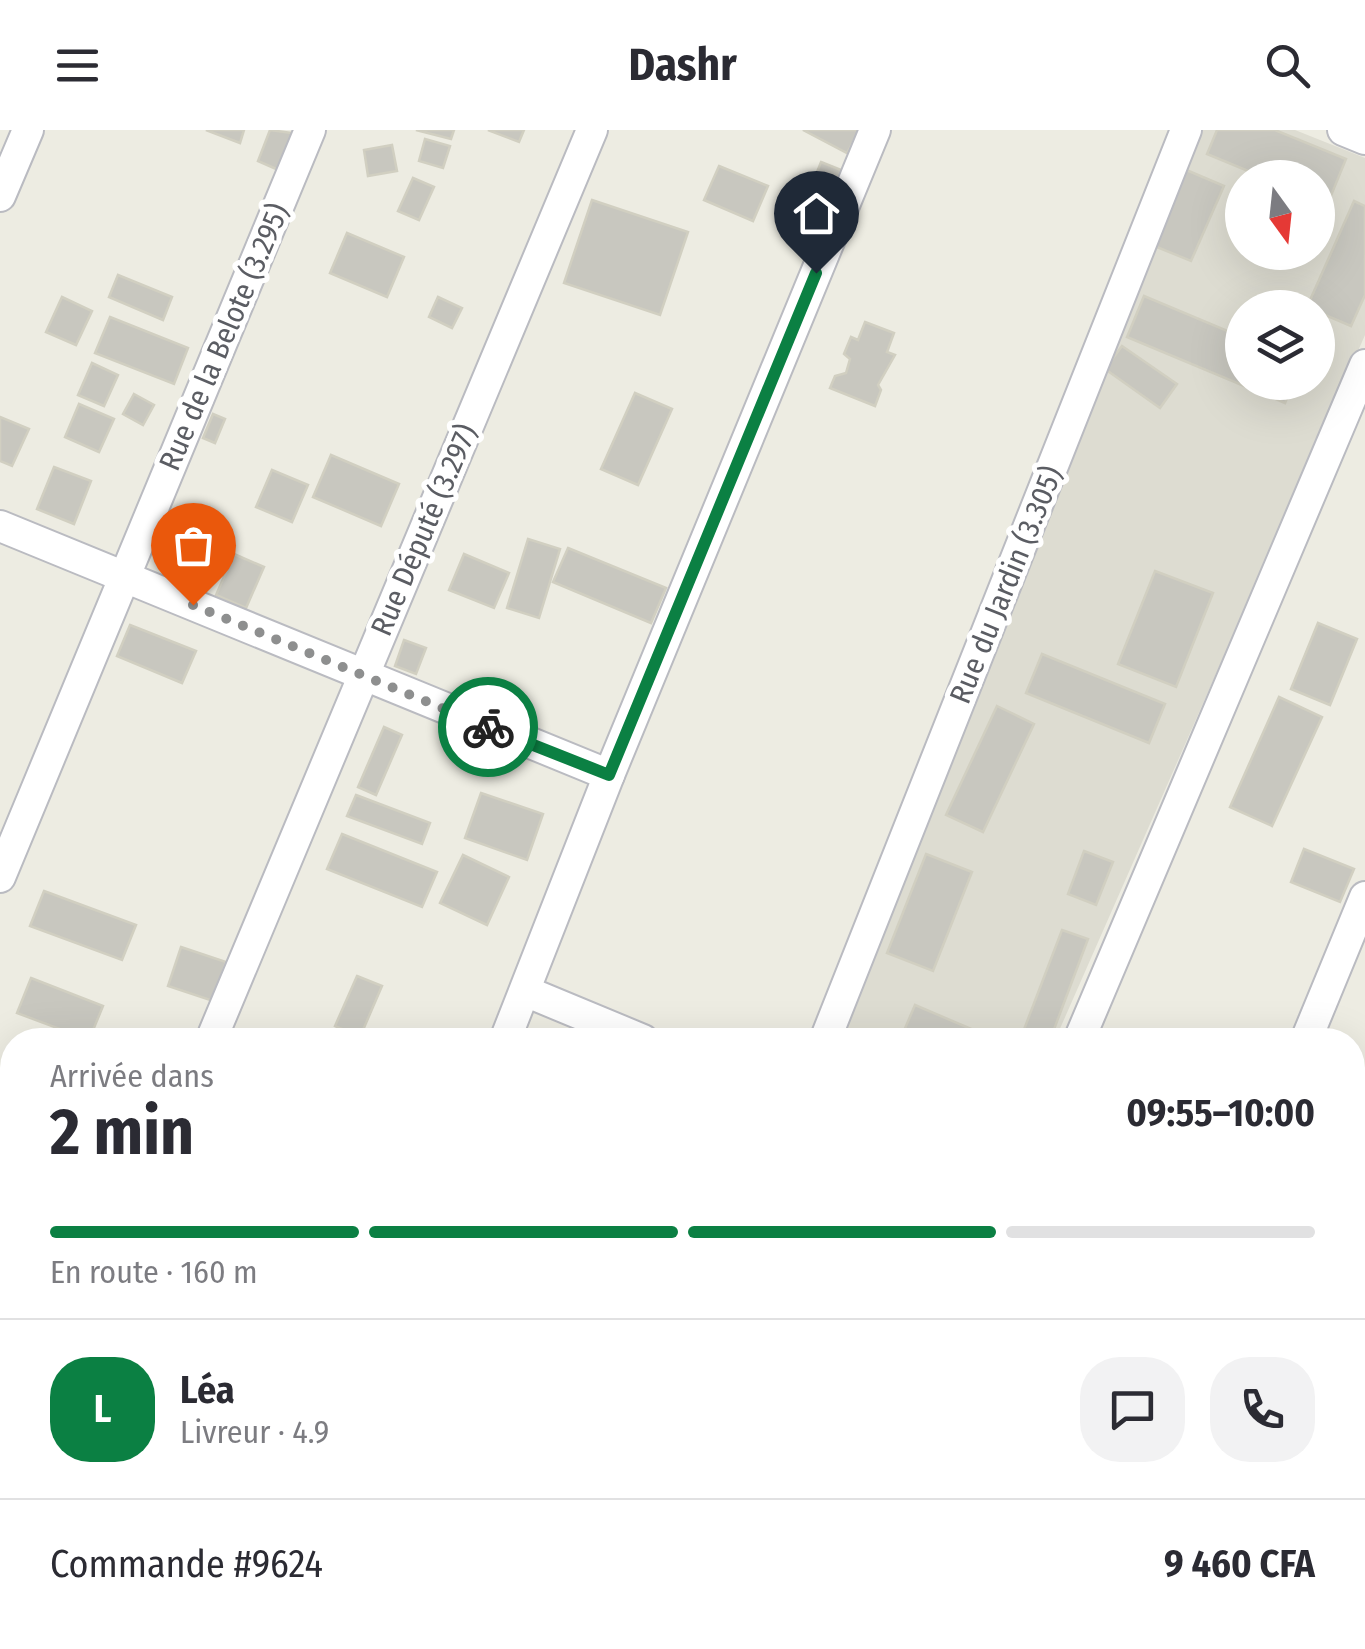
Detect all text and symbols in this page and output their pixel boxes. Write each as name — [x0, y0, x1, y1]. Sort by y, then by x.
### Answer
icon: menu — [50, 38, 105, 93]
text: Dashr — [628, 38, 737, 92]
icon: search — [1260, 38, 1315, 93]
north arrow — [1225, 160, 1335, 270]
map controls — [1225, 160, 1335, 400]
pin — [774, 171, 859, 274]
icon: home — [789, 186, 844, 241]
street label: Rue de la Belote (3.295) — [151, 198, 297, 476]
button: layers — [1225, 290, 1335, 400]
street label: Rue Député (3.297) — [363, 419, 485, 641]
street label: Rue du Jardin (3.305) — [942, 461, 1070, 709]
pin — [151, 503, 236, 606]
icon: bag — [166, 518, 221, 573]
courier — [438, 677, 538, 777]
icon: bike — [461, 700, 516, 755]
text: Arrivée dans — [50, 1057, 214, 1095]
text: 09:55–10:00 — [1126, 1090, 1315, 1136]
text: 2 min — [50, 1093, 194, 1171]
text: En route · 160 m — [50, 1253, 258, 1291]
button: chat — [1080, 1357, 1185, 1462]
button: phone — [1210, 1357, 1315, 1462]
text: Léa — [180, 1367, 235, 1413]
text: L — [94, 1386, 111, 1432]
text: Livreur · 4.9 — [180, 1413, 329, 1451]
text: Commande #9624 — [50, 1541, 323, 1587]
text: 9 460 CFA — [1164, 1541, 1315, 1587]

